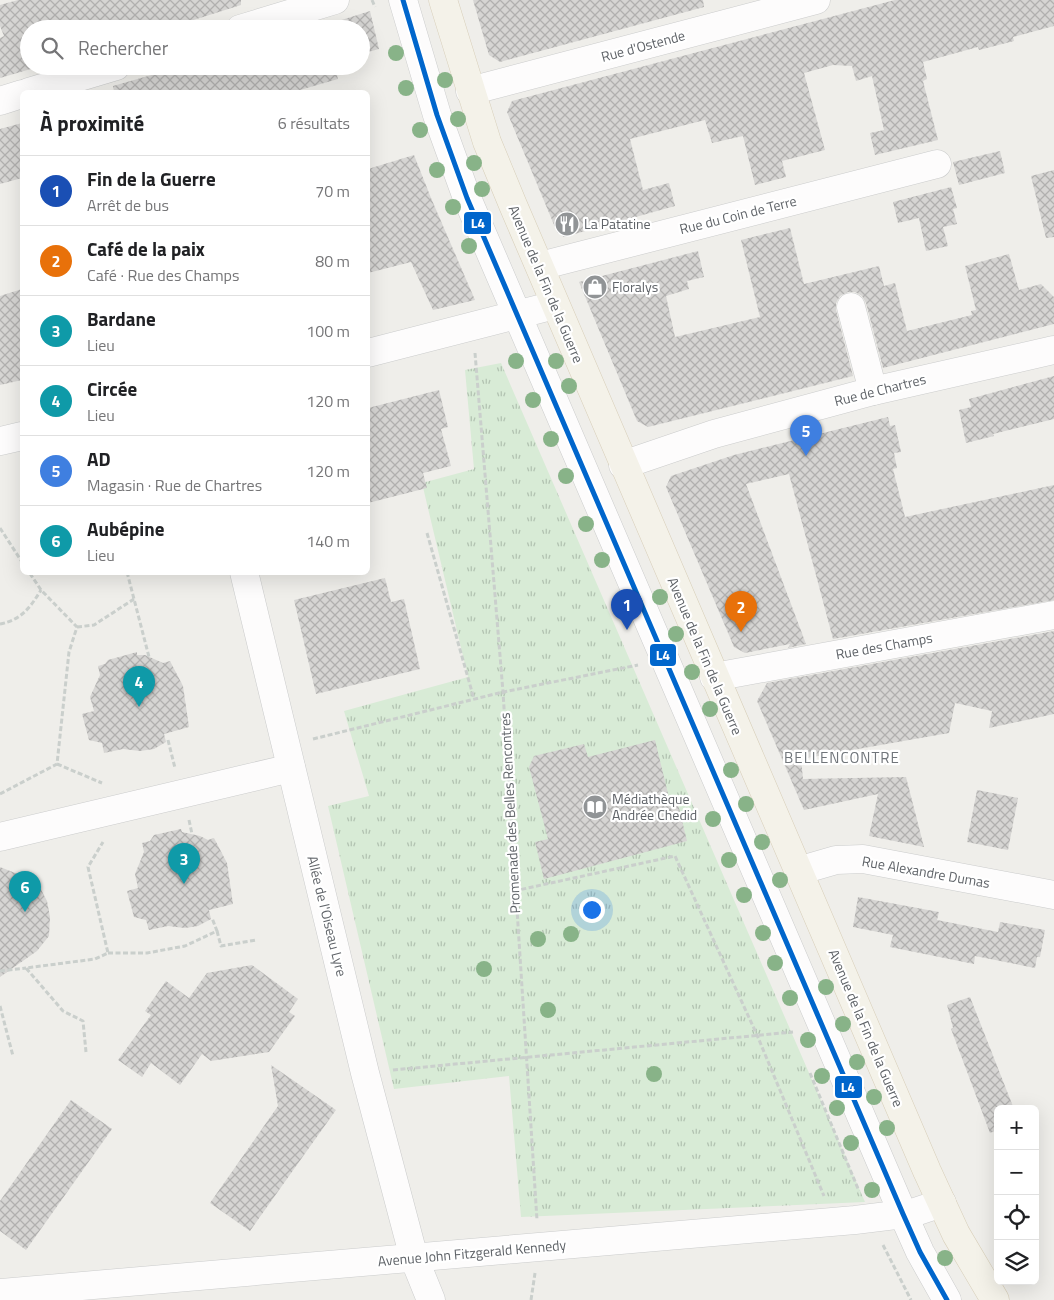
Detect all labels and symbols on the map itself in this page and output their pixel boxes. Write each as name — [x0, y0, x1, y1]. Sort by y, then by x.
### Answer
street label: Rue d'Ostende — [599, 24, 687, 67]
street label: Rue du Coin de Terre — [677, 190, 799, 239]
street label: Avenue de la Fin de la Guerre — [504, 202, 589, 366]
line badge: L4 — [463, 211, 492, 235]
restaurant icon: La Patatine — [554, 211, 580, 237]
text: L4 — [471, 212, 485, 233]
place label: La Patatine — [584, 213, 651, 234]
shop icon: Floralys — [582, 274, 608, 300]
place label: Floralys — [612, 276, 658, 297]
street label: Rue de Chartres — [832, 368, 928, 411]
pin: 5 — [790, 415, 822, 456]
street label: Avenue de la Fin de la Guerre — [663, 574, 748, 738]
pin: 1 — [611, 589, 643, 630]
pin: 2 — [725, 591, 757, 632]
street label: Rue des Champs — [834, 627, 934, 664]
line badge: L4 — [649, 643, 677, 667]
text: L4 — [656, 644, 670, 665]
pin: 4 — [123, 666, 155, 707]
street label: Promenade des Belles Rencontres — [494, 712, 525, 914]
district label: BELLENCONTRE — [784, 746, 900, 769]
place label: Médiathèque Andrée Chedid — [612, 788, 697, 825]
library icon: Médiathèque Andrée Chedid — [582, 794, 608, 820]
pin: 3 — [168, 843, 200, 884]
street label: Rue Alexandre Dumas — [860, 850, 992, 893]
street label: Allée de l'Oiseau Lyre — [302, 853, 353, 978]
pin: 6 — [9, 871, 41, 912]
your location — [579, 897, 605, 923]
street label: Avenue de la Fin de la Guerre — [824, 946, 909, 1110]
line badge: L4 — [834, 1075, 863, 1099]
text: L4 — [841, 1076, 855, 1097]
street label: Avenue John Fitzgerald Kennedy — [377, 1234, 567, 1271]

